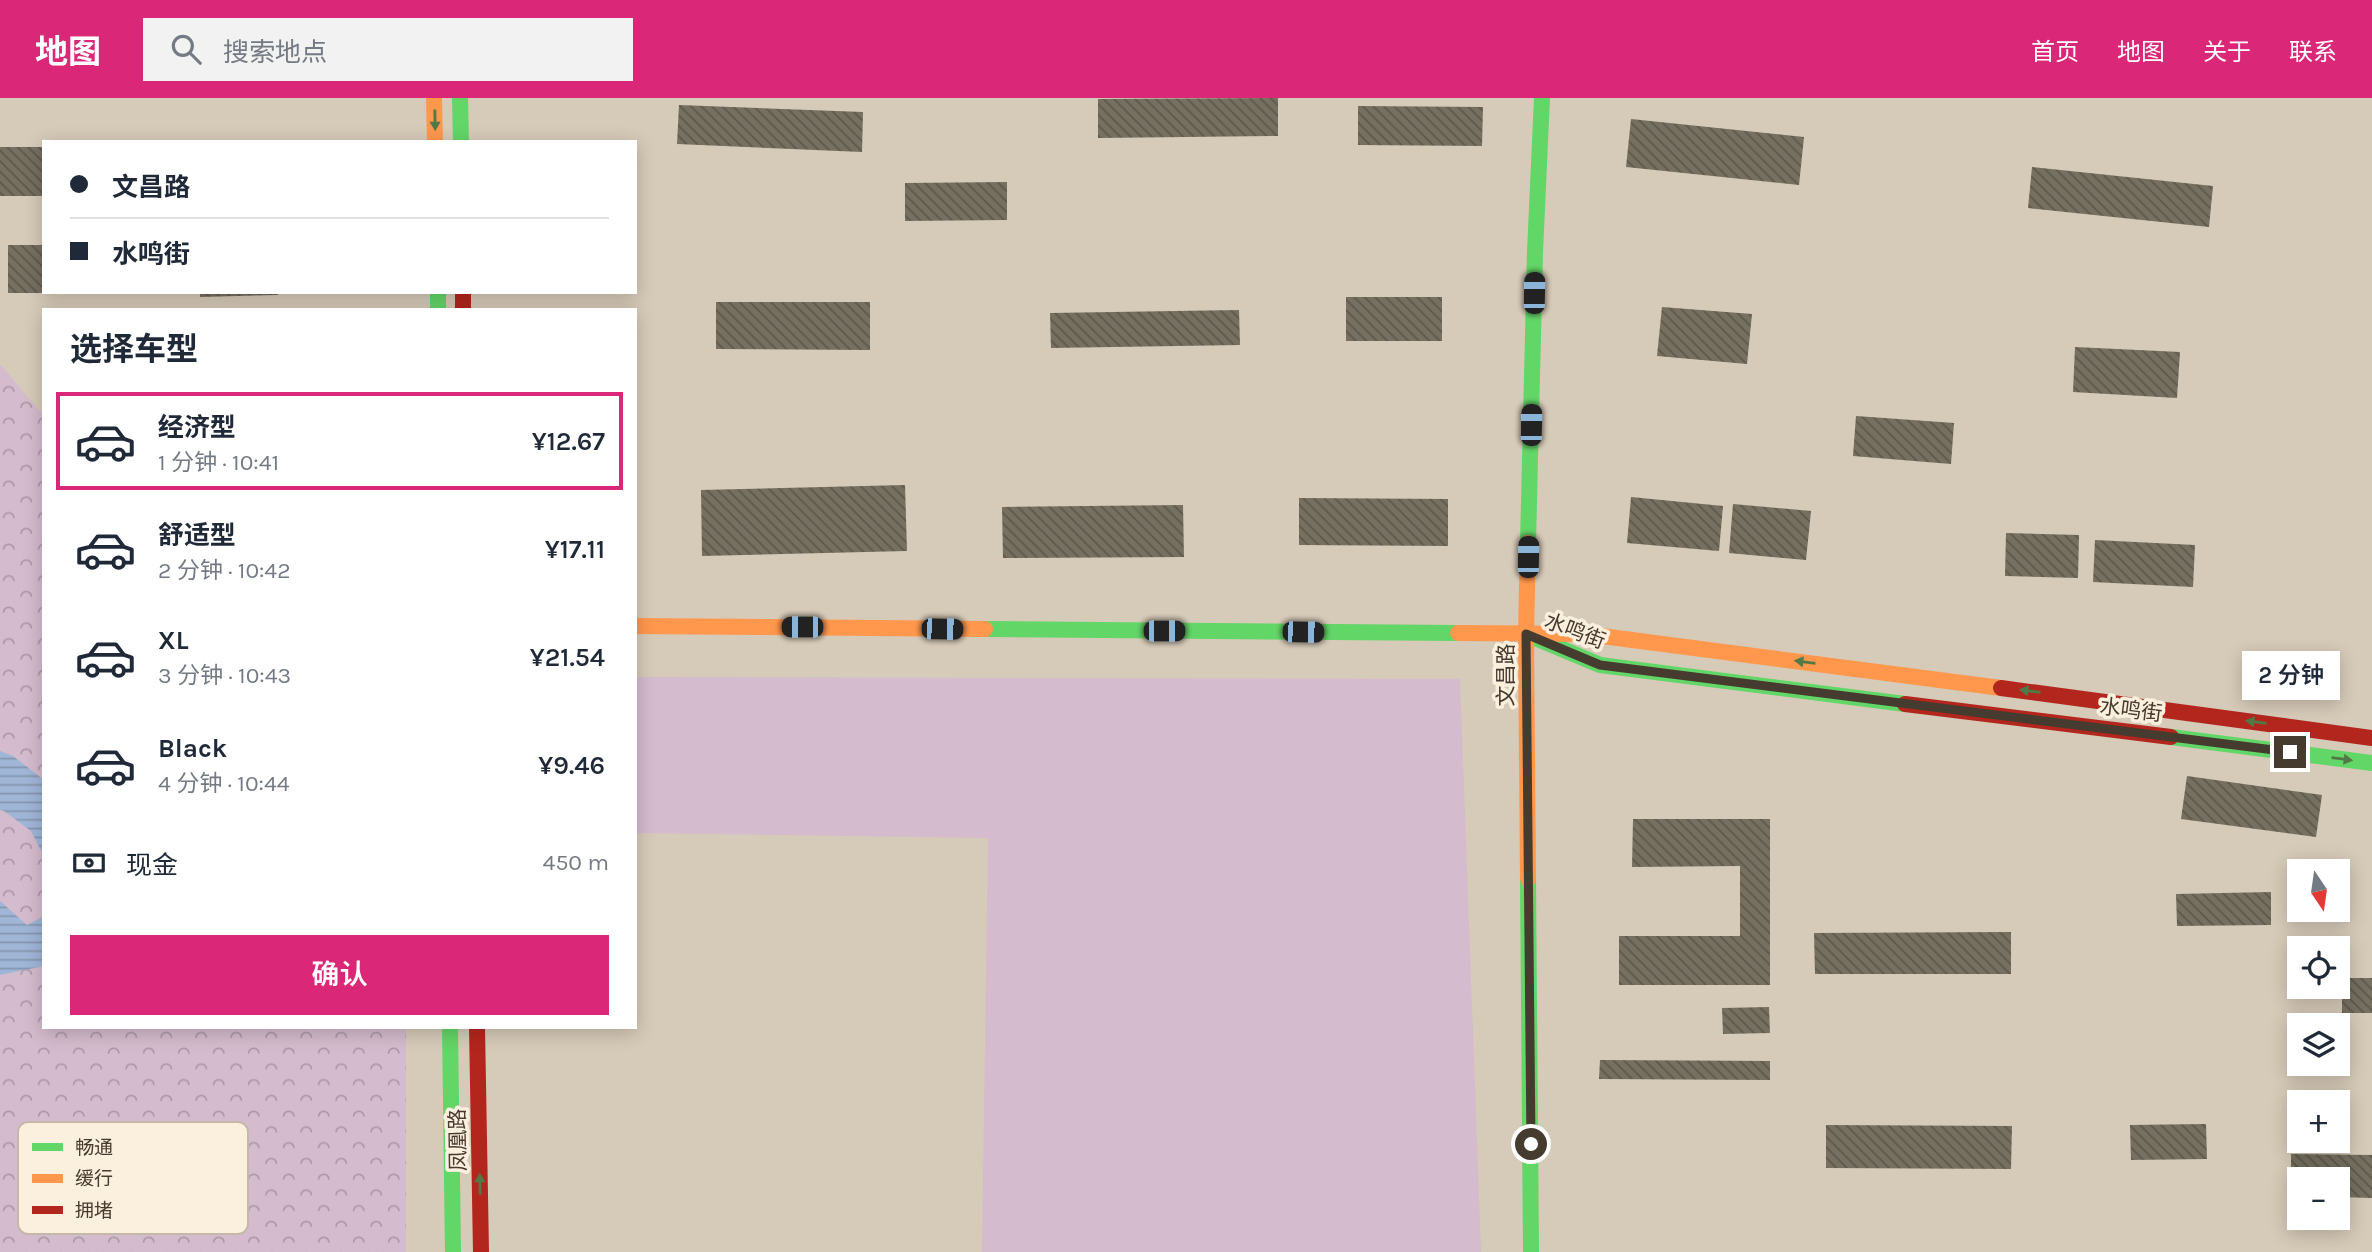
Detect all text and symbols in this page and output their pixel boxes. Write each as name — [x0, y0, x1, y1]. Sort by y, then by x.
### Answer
search box — [143, 18, 633, 81]
icon: search — [167, 30, 205, 68]
text: 地图 — [35, 33, 101, 71]
text: 搜索地点 — [223, 37, 327, 68]
text: 首页 — [2031, 38, 2079, 66]
text: 地图 — [2117, 38, 2165, 66]
text: 关于 — [2203, 38, 2251, 66]
text: 联系 — [2289, 38, 2337, 66]
one-way arrow — [429, 109, 440, 131]
text: 文昌路 — [112, 172, 190, 203]
text: 水鸣街 — [112, 239, 190, 270]
car — [1524, 272, 1545, 314]
text: 选择车型 — [70, 331, 198, 368]
car — [1521, 404, 1542, 446]
icon: car — [74, 410, 137, 473]
text: 经济型 — [158, 412, 236, 443]
text: ¥12.67 — [532, 426, 605, 457]
text: 1 分钟 · 10:41 — [158, 449, 279, 476]
icon: car — [74, 518, 137, 581]
text: 舒适型 — [158, 520, 236, 551]
text: ¥17.11 — [545, 534, 605, 565]
car — [1518, 536, 1539, 578]
text: 2 分钟 · 10:42 — [158, 557, 291, 584]
street label: 水鸣街 — [1541, 609, 1609, 653]
car — [782, 617, 824, 638]
car — [921, 618, 964, 640]
car — [1144, 621, 1186, 642]
car — [1282, 621, 1325, 643]
text: XL — [158, 625, 189, 656]
icon: car — [74, 626, 137, 689]
text: ¥21.54 — [530, 642, 605, 673]
street label: 文昌路 — [1494, 644, 1518, 707]
callout: 2 分钟 — [2241, 650, 2339, 700]
one-way arrow — [1794, 656, 1816, 667]
text: 3 分钟 · 10:43 — [158, 662, 291, 689]
text: 2 分钟 — [2258, 662, 2324, 689]
one-way arrow — [2019, 685, 2041, 696]
street label: 水鸣街 — [2098, 694, 2164, 726]
one-way arrow — [2245, 716, 2267, 727]
text: Black — [158, 733, 227, 764]
icon: car — [74, 734, 137, 797]
route end — [2274, 736, 2306, 768]
text: ¥9.46 — [538, 750, 605, 781]
one-way arrow — [2331, 753, 2353, 764]
text: 4 分钟 · 10:44 — [158, 770, 290, 797]
icon: cash — [70, 844, 108, 882]
text: 450 m — [543, 849, 609, 876]
text: 现金 — [126, 850, 178, 881]
north arrow — [2287, 859, 2350, 922]
map controls — [2287, 859, 2350, 1230]
button: 确认 — [70, 935, 609, 1015]
button: locate — [2287, 936, 2350, 999]
button: layers — [2287, 1013, 2350, 1076]
button: + — [2287, 1090, 2350, 1153]
street label: 凤凰路 — [445, 1108, 471, 1172]
legend — [18, 1122, 248, 1234]
route start — [1515, 1128, 1547, 1160]
text: 畅通 — [75, 1137, 113, 1159]
button: − — [2287, 1167, 2350, 1230]
text: 缓行 — [75, 1168, 113, 1190]
one-way arrow — [474, 1173, 486, 1195]
text: 拥堵 — [75, 1200, 113, 1222]

